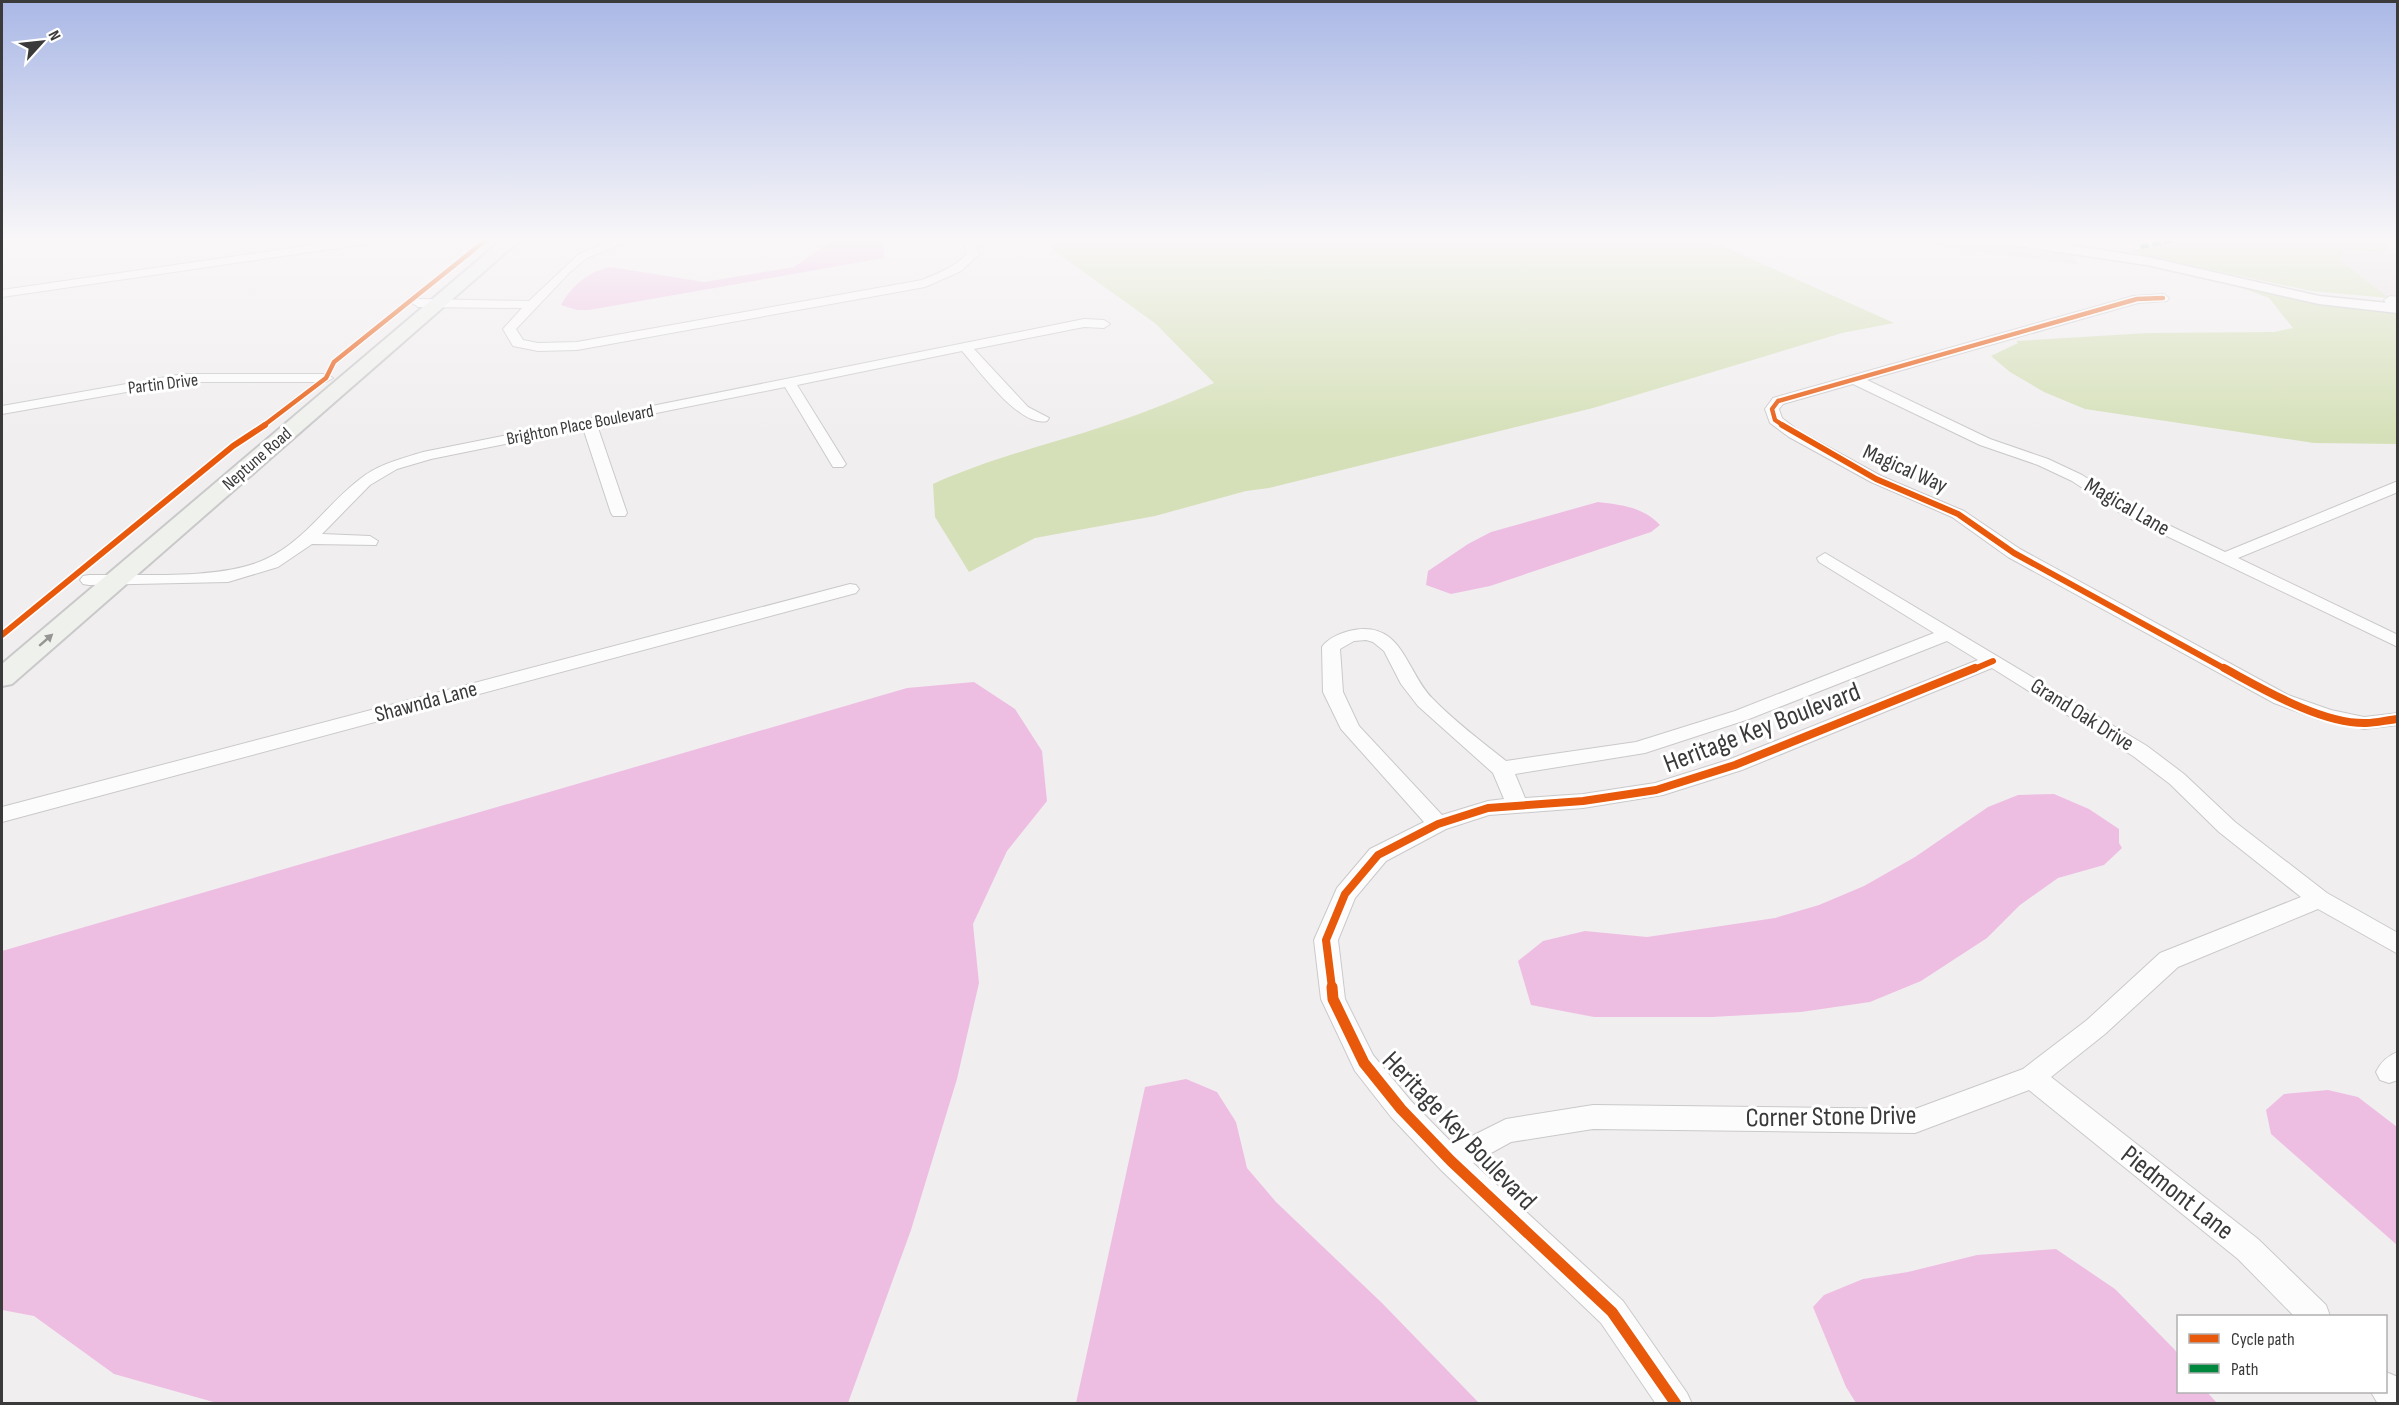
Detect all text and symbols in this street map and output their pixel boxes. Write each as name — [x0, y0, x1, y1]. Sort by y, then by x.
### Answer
north arrow — [12, 12, 72, 72]
text: N — [44, 28, 64, 44]
street label: Partin Drive — [127, 369, 199, 399]
street label: Brighton Place Boulevard — [505, 400, 655, 450]
street label: Neptune Road — [218, 423, 296, 495]
street label: Magical Way — [1859, 438, 1952, 500]
street label: Magical Lane — [2080, 472, 2174, 542]
one-way arrow — [38, 634, 53, 647]
street label: Grand Oak Drive — [2025, 673, 2139, 757]
street label: Shawnda Lane — [372, 675, 480, 729]
street label: Heritage Key Boulevard — [1659, 676, 1865, 780]
street label: Heritage Key Boulevard — [1375, 1045, 1543, 1217]
street label: Corner Stone Drive — [1745, 1100, 1917, 1134]
street label: Piedmont Lane — [2114, 1139, 2240, 1247]
legend — [2177, 1315, 2387, 1393]
text: Cycle path — [2231, 1329, 2295, 1350]
text: Path — [2231, 1359, 2259, 1380]

